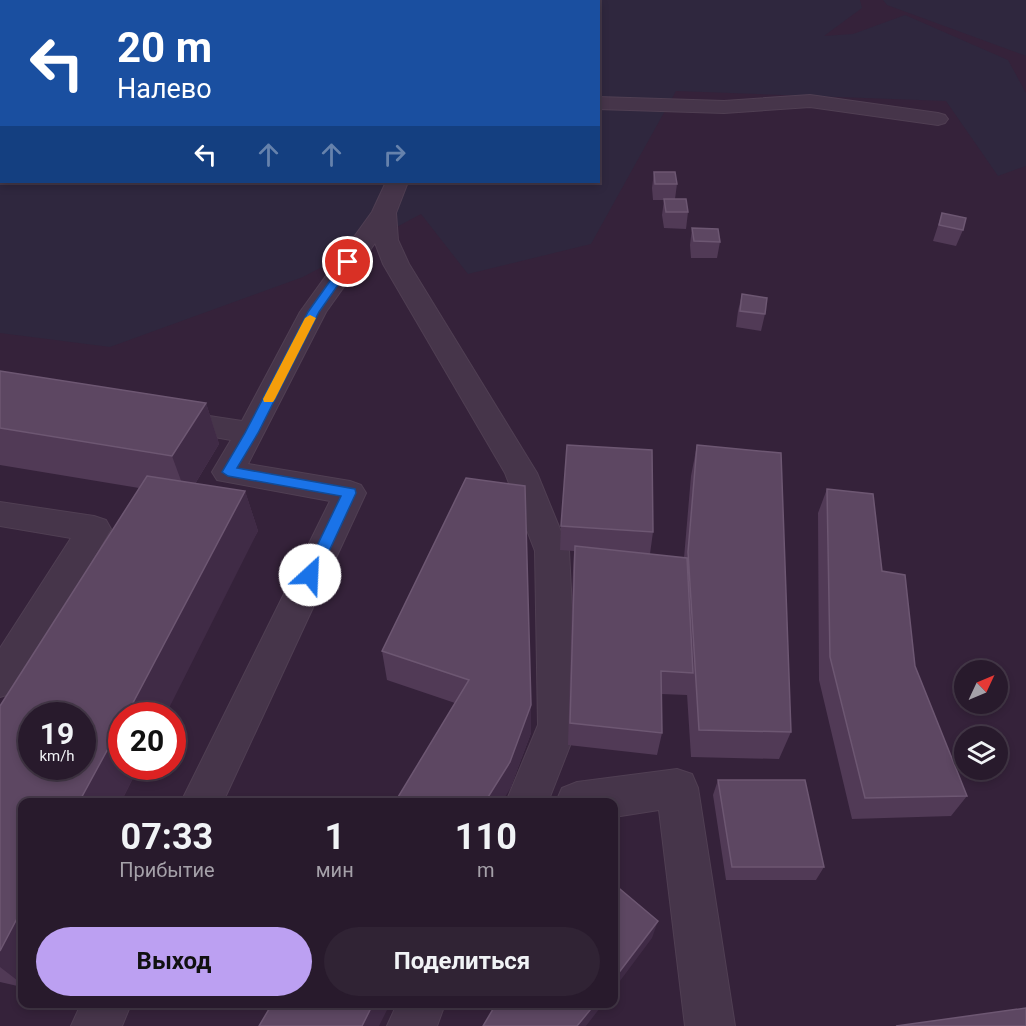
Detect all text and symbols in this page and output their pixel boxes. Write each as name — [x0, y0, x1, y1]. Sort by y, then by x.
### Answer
text: 20 m — [117, 23, 212, 72]
icon: left — [18, 24, 96, 102]
text: Налево — [117, 73, 212, 105]
icon: left — [189, 138, 222, 171]
icon: ahead — [252, 138, 285, 171]
icon: ahead — [315, 138, 348, 171]
icon: right — [378, 138, 411, 171]
pin — [322, 236, 373, 287]
icon: arrive — [331, 245, 364, 278]
position arrow — [278, 543, 342, 607]
north arrow — [954, 660, 1008, 714]
map controls — [954, 660, 1008, 780]
speed limit sign: 20 — [108, 702, 186, 780]
text: 19 — [40, 716, 74, 751]
button: layers — [954, 726, 1008, 780]
text: km/h — [39, 747, 75, 765]
text: 07:33 — [120, 816, 213, 858]
text: 1 — [324, 816, 345, 858]
text: 110 — [455, 816, 517, 858]
text: Прибытие — [119, 858, 215, 882]
text: мин — [316, 858, 354, 882]
text: m — [477, 858, 495, 882]
button: Выход — [36, 927, 312, 996]
button: Поделиться — [324, 927, 600, 996]

